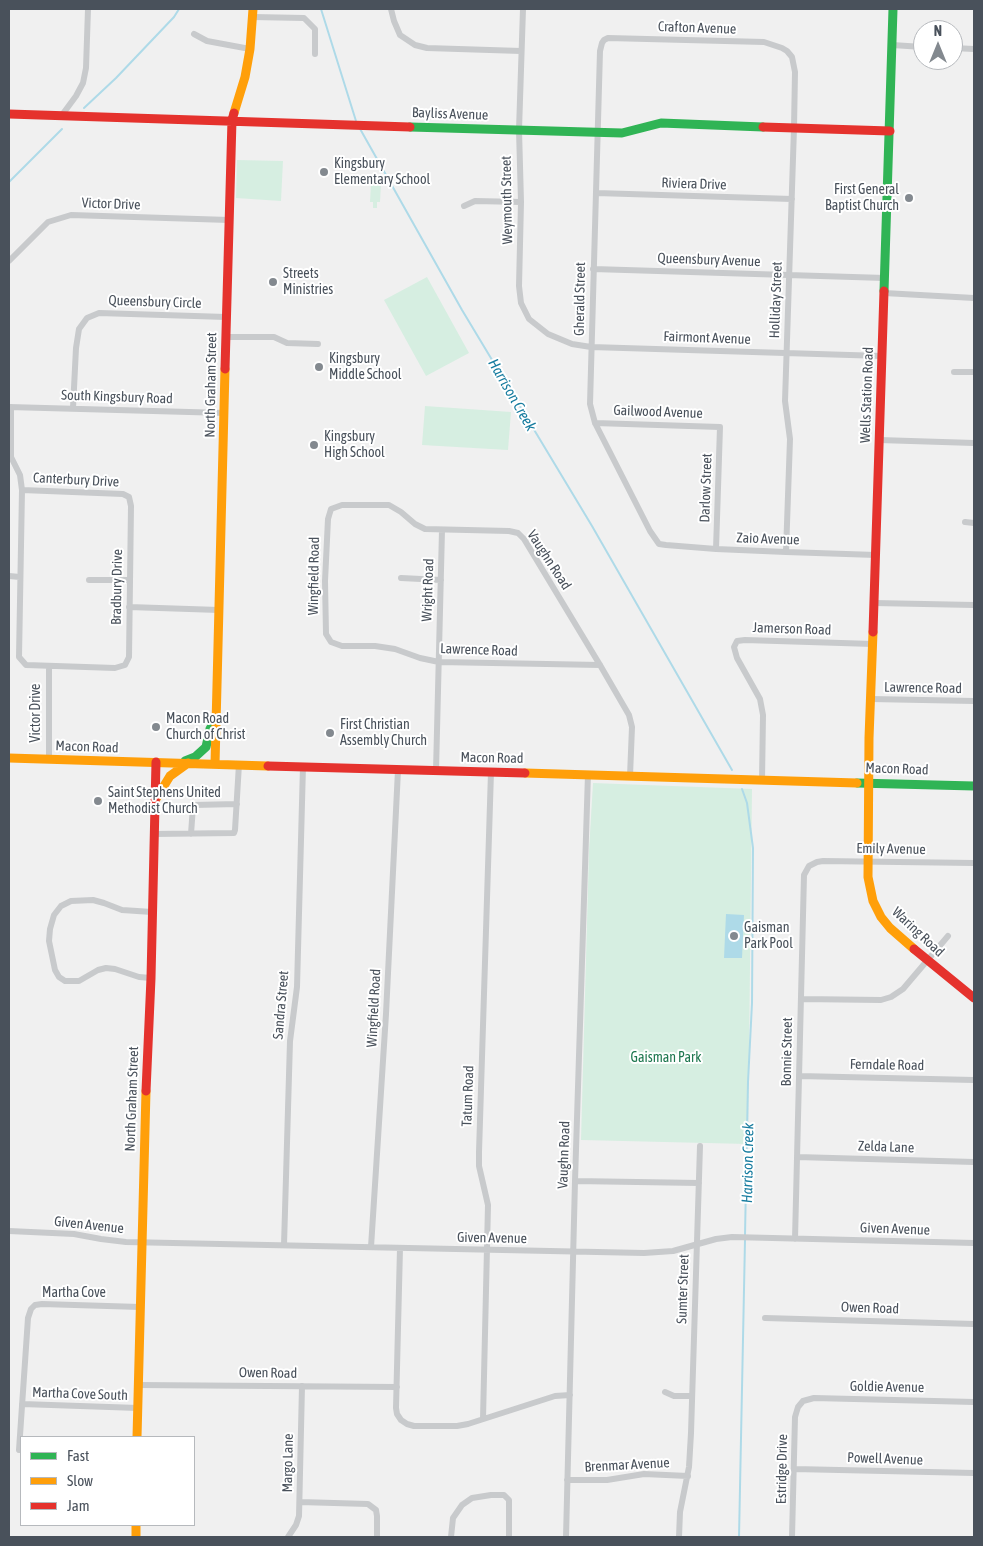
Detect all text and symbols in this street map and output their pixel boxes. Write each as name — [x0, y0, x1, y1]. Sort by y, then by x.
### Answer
street label: Crafton Avenue — [658, 18, 736, 38]
north arrow — [913, 20, 963, 70]
text: N — [934, 23, 942, 39]
street label: Bayliss Avenue — [412, 104, 488, 124]
place label: Kingsbury Elementary School — [334, 156, 430, 188]
street label: Weymouth Street — [498, 156, 516, 244]
marker: Kingsbury Elementary School — [318, 166, 330, 178]
street label: Riviera Drive — [661, 174, 727, 194]
place label: First General Baptist Church — [825, 182, 899, 214]
marker: First General Baptist Church — [903, 192, 915, 204]
street label: Victor Drive — [81, 195, 141, 213]
street label: Queensbury Avenue — [657, 250, 761, 270]
street label: Holliday Street — [766, 261, 786, 339]
street label: Gherald Street — [571, 262, 589, 336]
place label: Streets Ministries — [283, 266, 333, 298]
marker: Streets Ministries — [267, 276, 279, 288]
street label: Queensbury Circle — [108, 292, 202, 312]
street label: Fairmont Avenue — [663, 328, 751, 348]
street label: North Graham Street — [202, 332, 220, 438]
street label: Wells Station Road — [857, 347, 877, 443]
place label: Kingsbury Middle School — [329, 351, 401, 384]
water label: Harrison Creek — [484, 356, 540, 434]
marker: Kingsbury Middle School — [313, 361, 325, 373]
street label: South Kingsbury Road — [61, 387, 173, 407]
street label: Gailwood Avenue — [613, 402, 703, 422]
place label: Kingsbury High School — [324, 429, 385, 462]
marker: Kingsbury High School — [308, 439, 320, 451]
street label: Darlow Street — [696, 453, 716, 523]
street label: Canterbury Drive — [32, 469, 120, 491]
street label: Vaughn Road — [523, 527, 575, 593]
street label: Zaio Avenue — [736, 530, 800, 548]
street label: Wingfield Road — [305, 537, 323, 615]
street label: Bradbury Drive — [108, 549, 126, 625]
street label: Wright Road — [419, 558, 437, 622]
street label: Jamerson Road — [752, 619, 832, 639]
street label: Lawrence Road — [440, 640, 518, 660]
street label: Lawrence Road — [884, 679, 962, 697]
street label: Victor Drive — [28, 684, 44, 742]
place label: Macon Road Church of Christ — [166, 711, 246, 744]
place label: First Christian Assembly Church — [340, 717, 427, 750]
marker: Macon Road Church of Christ — [150, 721, 162, 733]
marker: First Christian Assembly Church — [324, 727, 336, 739]
street label: Macon Road — [55, 738, 119, 756]
street label: Macon Road — [460, 749, 524, 767]
street label: Macon Road — [865, 760, 929, 778]
place label: Saint Stephens United Methodist Church — [108, 785, 221, 818]
marker: Saint Stephens United Methodist Church — [92, 795, 104, 807]
street label: Emily Avenue — [856, 840, 926, 858]
street label: Waring Road — [888, 904, 948, 960]
place label: Gaisman Park Pool — [744, 920, 793, 952]
marker: Gaisman Park Pool — [728, 930, 740, 942]
street label: Wingfield Road — [364, 968, 384, 1048]
street label: Sandra Street — [270, 970, 292, 1040]
street label: Bonnie Street — [778, 1017, 796, 1087]
street label: North Graham Street — [122, 1046, 142, 1152]
park label: Gaisman Park — [631, 1050, 701, 1066]
street label: Ferndale Road — [850, 1056, 924, 1074]
street label: Tatum Road — [459, 1065, 477, 1127]
street label: Vaughn Road — [554, 1121, 574, 1189]
water label: Harrison Creek — [738, 1123, 758, 1203]
street label: Zelda Lane — [858, 1138, 914, 1156]
street label: Given Avenue — [53, 1213, 125, 1237]
street label: Given Avenue — [860, 1219, 930, 1239]
street label: Given Avenue — [457, 1229, 527, 1247]
street label: Sumter Street — [673, 1254, 693, 1324]
street label: Martha Cove — [42, 1285, 106, 1301]
street label: Owen Road — [841, 1299, 899, 1317]
street label: Owen Road — [239, 1364, 297, 1382]
street label: Goldie Avenue — [850, 1378, 924, 1396]
street label: Martha Cove South — [32, 1384, 128, 1404]
street label: Margo Lane — [279, 1433, 297, 1493]
street label: Estridge Drive — [773, 1434, 791, 1504]
legend — [20, 1436, 195, 1526]
text: Fast — [67, 1447, 89, 1464]
street label: Powell Avenue — [847, 1449, 923, 1469]
street label: Brenmar Avenue — [584, 1454, 670, 1476]
text: Slow — [67, 1472, 93, 1489]
text: Jam — [67, 1497, 90, 1514]

